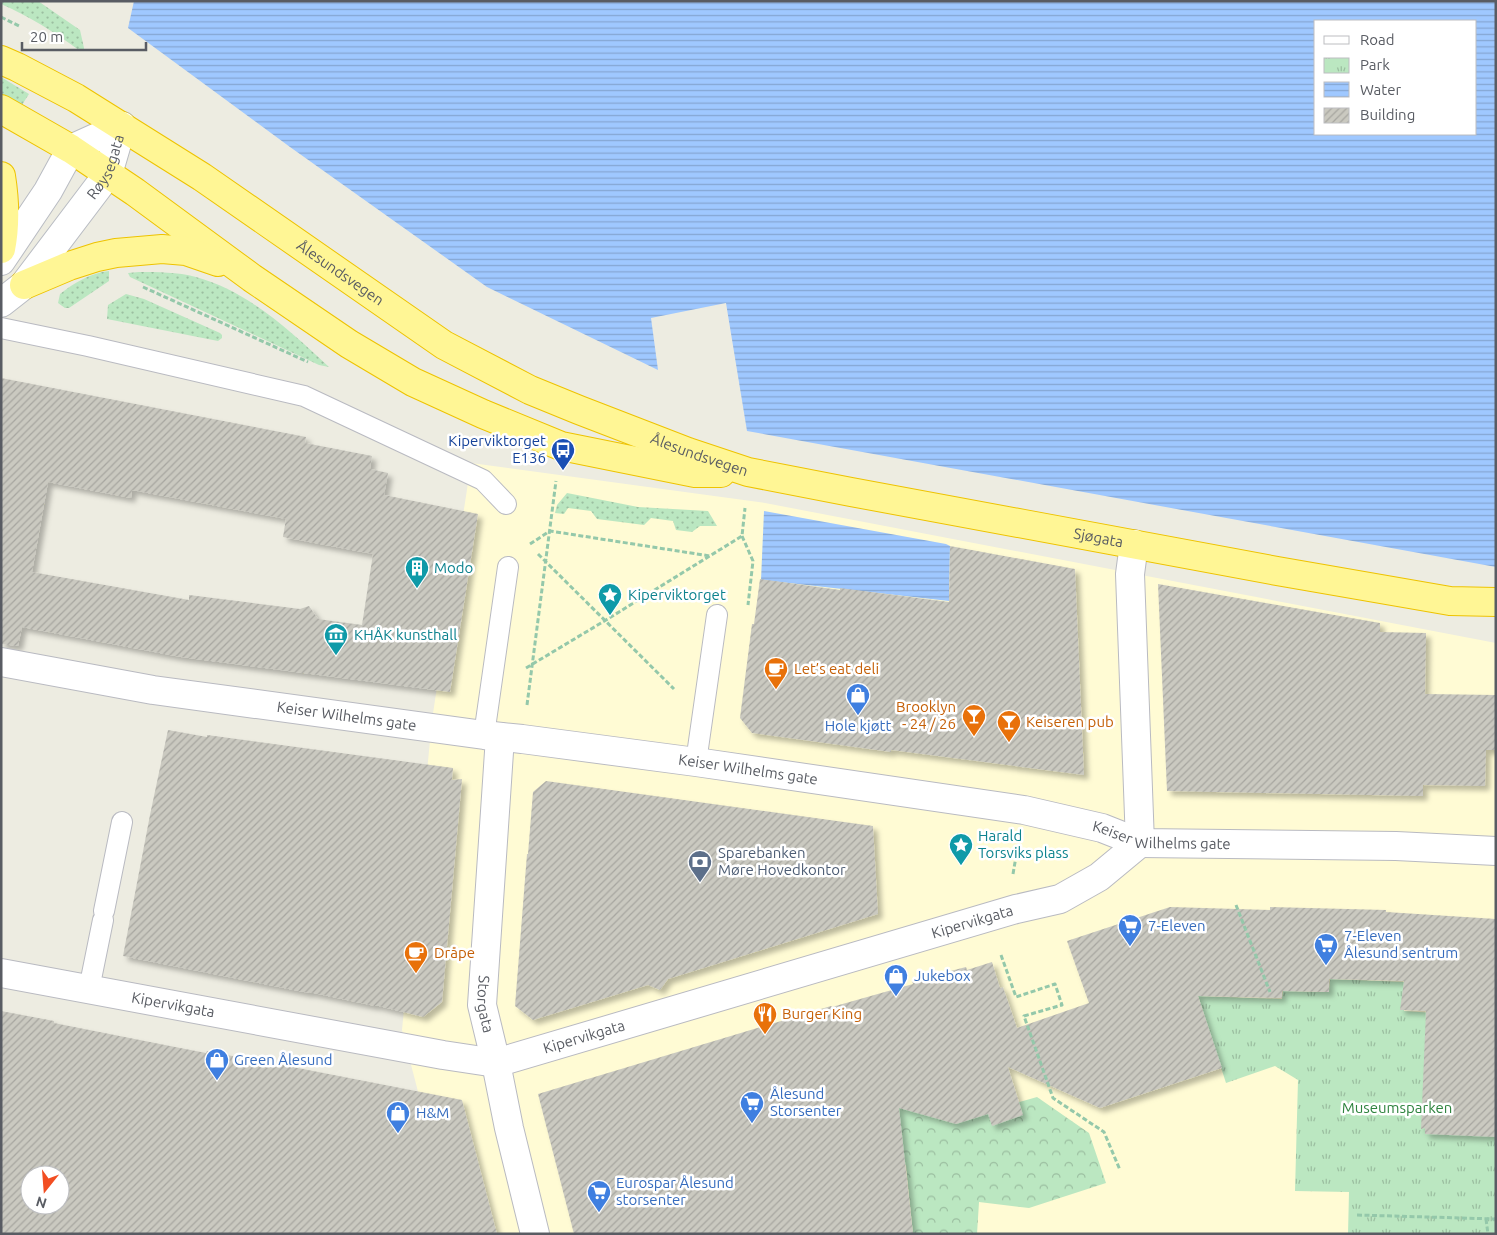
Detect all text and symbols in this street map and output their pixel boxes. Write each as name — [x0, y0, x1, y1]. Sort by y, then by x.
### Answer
scale bar — [22, 20, 146, 52]
legend — [1314, 20, 1477, 135]
text: 20 m — [30, 28, 63, 45]
text: Road — [1360, 31, 1395, 48]
text: Park — [1360, 56, 1390, 73]
text: Water — [1360, 81, 1401, 98]
text: Building — [1360, 106, 1415, 123]
street label: Røysegata — [83, 132, 127, 202]
street label: Ålesundsvegen — [294, 236, 387, 309]
street label: Ålesundsvegen — [649, 429, 750, 479]
place label: Kiperviktorget E136 — [448, 432, 546, 466]
bus stop icon: Kiperviktorget E136 — [550, 437, 576, 471]
street label: Sjøgata — [1072, 524, 1125, 550]
building icon: Modo — [404, 555, 430, 589]
place label: Modo — [434, 559, 473, 576]
place icon: Kiperviktorget — [597, 582, 623, 616]
place label: Kiperviktorget — [628, 586, 726, 603]
museum icon: KHÅK kunsthall — [323, 622, 349, 656]
place label: KHÅK kunsthall — [354, 626, 457, 643]
cafe icon: Let’s eat deli — [763, 656, 789, 690]
place label: Let’s eat deli — [794, 660, 879, 677]
shop icon: Hole kjøtt — [845, 682, 871, 716]
street label: Keiser Wilhelms gate — [276, 698, 418, 734]
place label: Brooklyn - 24 / 26 — [896, 698, 956, 732]
bar icon: Brooklyn - 24 / 26 — [961, 703, 987, 737]
bar icon: Keiseren pub — [996, 709, 1022, 743]
place label: Keiseren pub — [1026, 713, 1114, 730]
place label: Hole kjøtt — [825, 717, 891, 734]
street label: Keiser Wilhelms gate — [677, 751, 819, 788]
street label: Keiser Wilhelms gate — [1091, 817, 1231, 852]
place label: Harald Torsviks plass — [978, 827, 1069, 861]
place icon: Harald Torsviks plass — [948, 832, 974, 866]
place label: Sparebanken Møre Hovedkontor — [718, 844, 846, 878]
bank icon: Sparebanken Møre Hovedkontor — [687, 849, 713, 883]
street label: Kipervikgata — [929, 901, 1015, 942]
supermarket icon: 7-Eleven — [1117, 913, 1143, 947]
place label: 7-Eleven — [1148, 917, 1206, 934]
place label: 7-Eleven Ålesund sentrum — [1344, 927, 1458, 961]
supermarket icon: 7-Eleven Ålesund sentrum — [1313, 932, 1339, 966]
cafe icon: Dråpe — [403, 940, 429, 974]
place label: Dråpe — [434, 944, 475, 961]
shop icon: Jukebox — [883, 963, 909, 997]
place label: Jukebox — [914, 967, 971, 984]
street label: Storgata — [474, 975, 497, 1035]
street label: Kipervikgata — [130, 988, 216, 1020]
restaurant icon: Burger King — [752, 1001, 778, 1035]
place label: Burger King — [782, 1005, 862, 1022]
street label: Kipervikgata — [541, 1016, 627, 1057]
shop icon: Green Ålesund — [204, 1047, 230, 1081]
place label: Green Ålesund — [234, 1051, 333, 1068]
place label: Ålesund Storsenter — [770, 1085, 842, 1119]
supermarket icon: Ålesund Storsenter — [739, 1090, 765, 1124]
park label: Museumsparken — [1342, 1099, 1452, 1116]
shop icon: H&M — [385, 1100, 411, 1134]
place label: H&M — [416, 1104, 449, 1121]
north arrow — [20, 1165, 70, 1215]
place label: Eurospar Ålesund storsenter — [616, 1174, 734, 1208]
supermarket icon: Eurospar Ålesund storsenter — [586, 1179, 612, 1213]
text: N — [34, 1193, 49, 1212]

